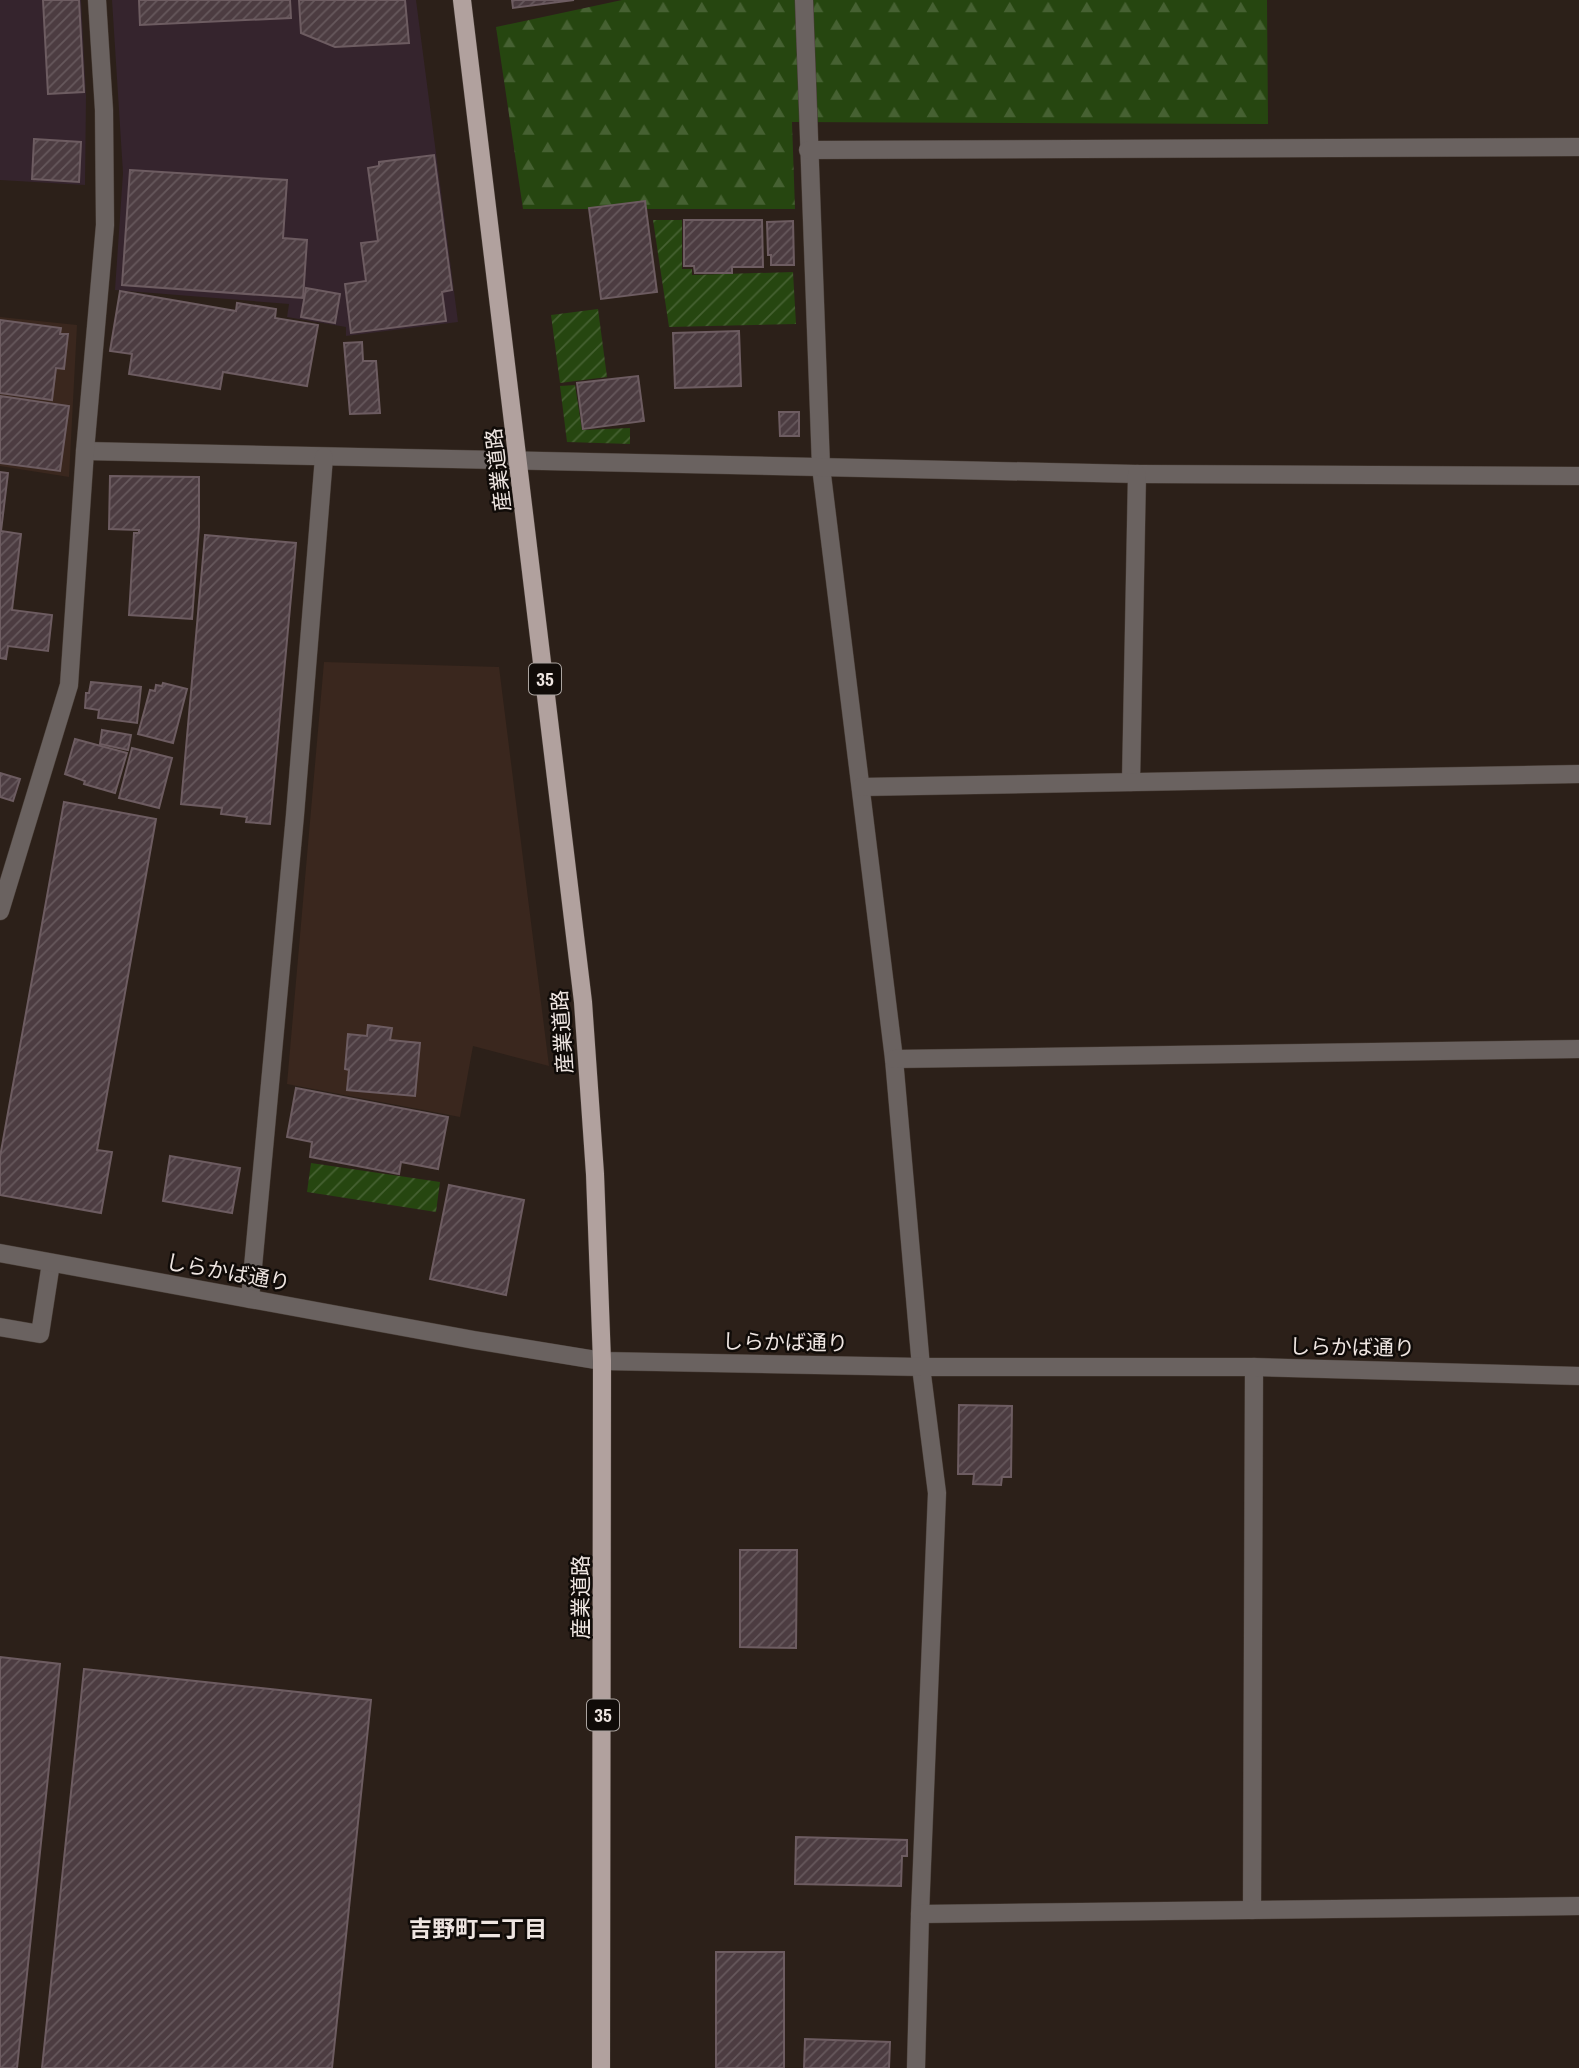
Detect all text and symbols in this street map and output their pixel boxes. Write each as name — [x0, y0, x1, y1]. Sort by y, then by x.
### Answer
street label: 産業道路 — [478, 427, 518, 513]
road number: 35 — [529, 664, 561, 694]
street label: 産業道路 — [545, 989, 579, 1075]
street label: しらかば通り — [163, 1247, 293, 1297]
street label: しらかば通り — [722, 1326, 848, 1358]
street label: しらかば通り — [1289, 1331, 1415, 1363]
street label: 産業道路 — [566, 1555, 595, 1639]
road number: 35 — [587, 1700, 619, 1730]
district label: 吉野町二丁目 — [409, 1913, 547, 1944]

